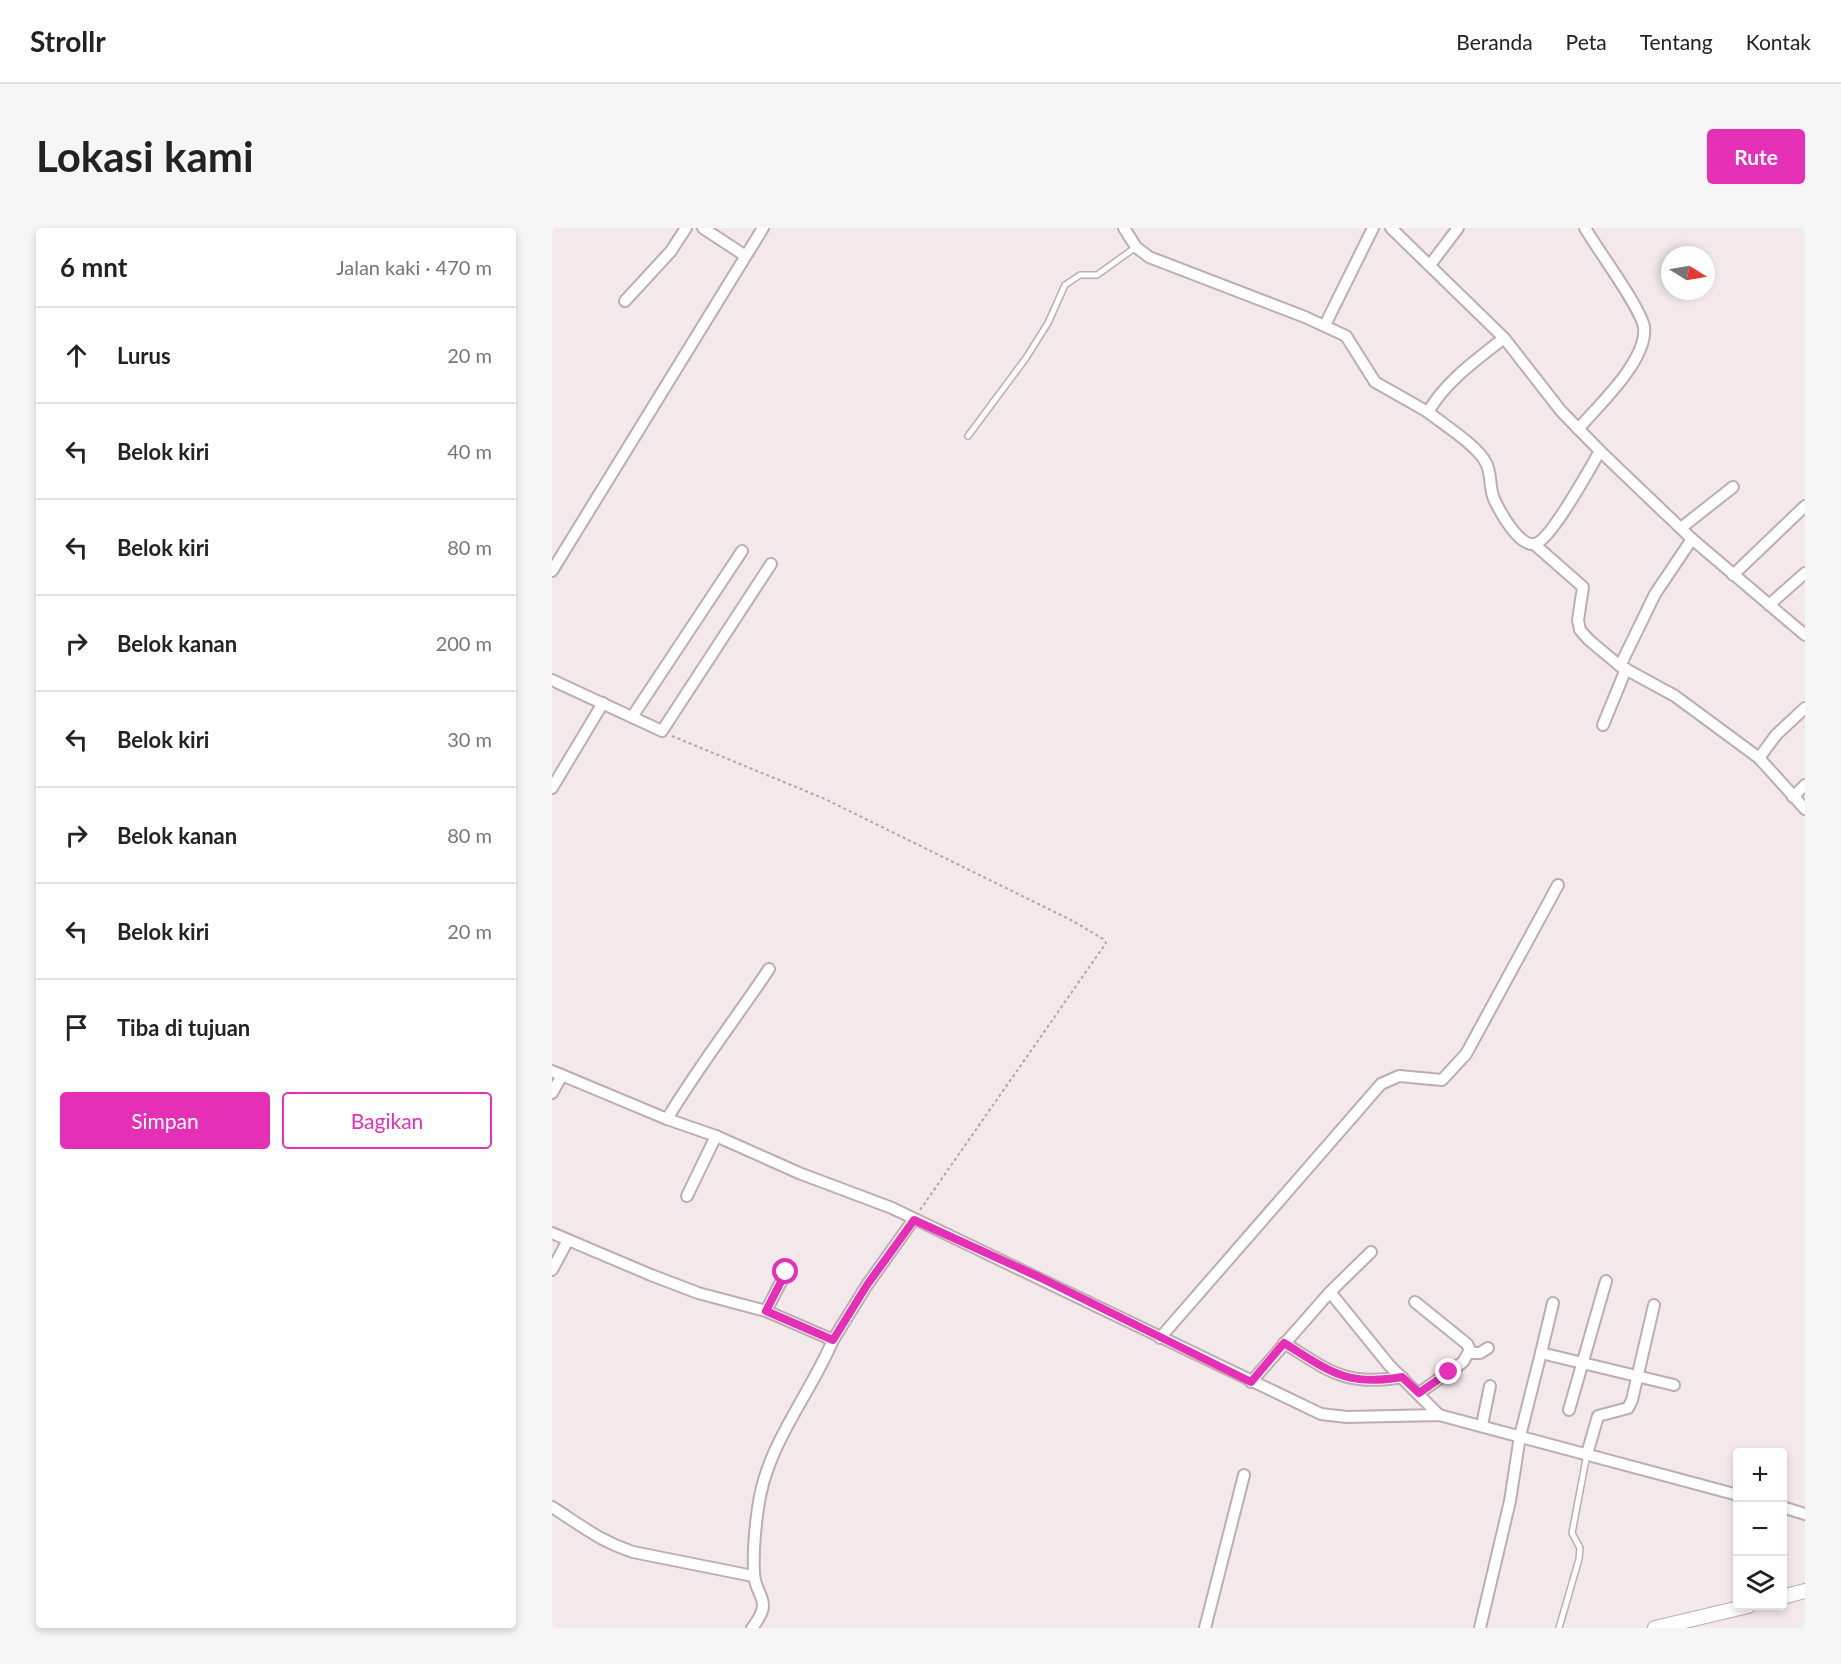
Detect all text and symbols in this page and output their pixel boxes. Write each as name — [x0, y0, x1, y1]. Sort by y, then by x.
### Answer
text: Strollr — [30, 24, 106, 58]
text: Beranda — [1456, 29, 1533, 54]
text: Peta — [1566, 29, 1607, 54]
text: Tentang — [1640, 29, 1713, 54]
text: Kontak — [1746, 29, 1811, 54]
button: Rute — [1707, 129, 1805, 184]
text: Lokasi kami — [36, 131, 254, 181]
north arrow — [1661, 246, 1715, 300]
text: 6 mnt — [60, 251, 127, 283]
text: Jalan kaki · 470 m — [336, 255, 492, 279]
icon: ahead — [60, 339, 93, 372]
text: Lurus — [117, 342, 171, 369]
text: 20 m — [447, 343, 492, 367]
icon: left — [60, 435, 93, 468]
text: Belok kiri — [117, 438, 209, 465]
text: 40 m — [447, 439, 492, 463]
icon: left — [60, 531, 93, 564]
text: Belok kiri — [117, 534, 209, 561]
text: 80 m — [447, 535, 492, 559]
icon: right — [60, 627, 93, 660]
text: Belok kanan — [117, 630, 237, 657]
text: 200 m — [436, 631, 492, 655]
icon: left — [60, 723, 93, 756]
text: Belok kiri — [117, 726, 209, 753]
text: 30 m — [447, 727, 492, 751]
icon: right — [60, 819, 93, 852]
text: Belok kanan — [117, 822, 237, 849]
text: 80 m — [447, 823, 492, 847]
icon: left — [60, 915, 93, 948]
text: Belok kiri — [117, 918, 209, 945]
text: 20 m — [447, 919, 492, 943]
icon: arrive — [60, 1011, 93, 1044]
text: Tiba di tujuan — [117, 1014, 250, 1041]
button: Simpan — [60, 1092, 270, 1149]
button: Bagikan — [282, 1092, 492, 1149]
route start — [772, 1258, 798, 1284]
route end — [1435, 1358, 1461, 1384]
map controls — [1733, 1448, 1787, 1610]
button: + — [1733, 1448, 1787, 1502]
button: − — [1733, 1502, 1787, 1556]
button: layers — [1733, 1556, 1787, 1610]

